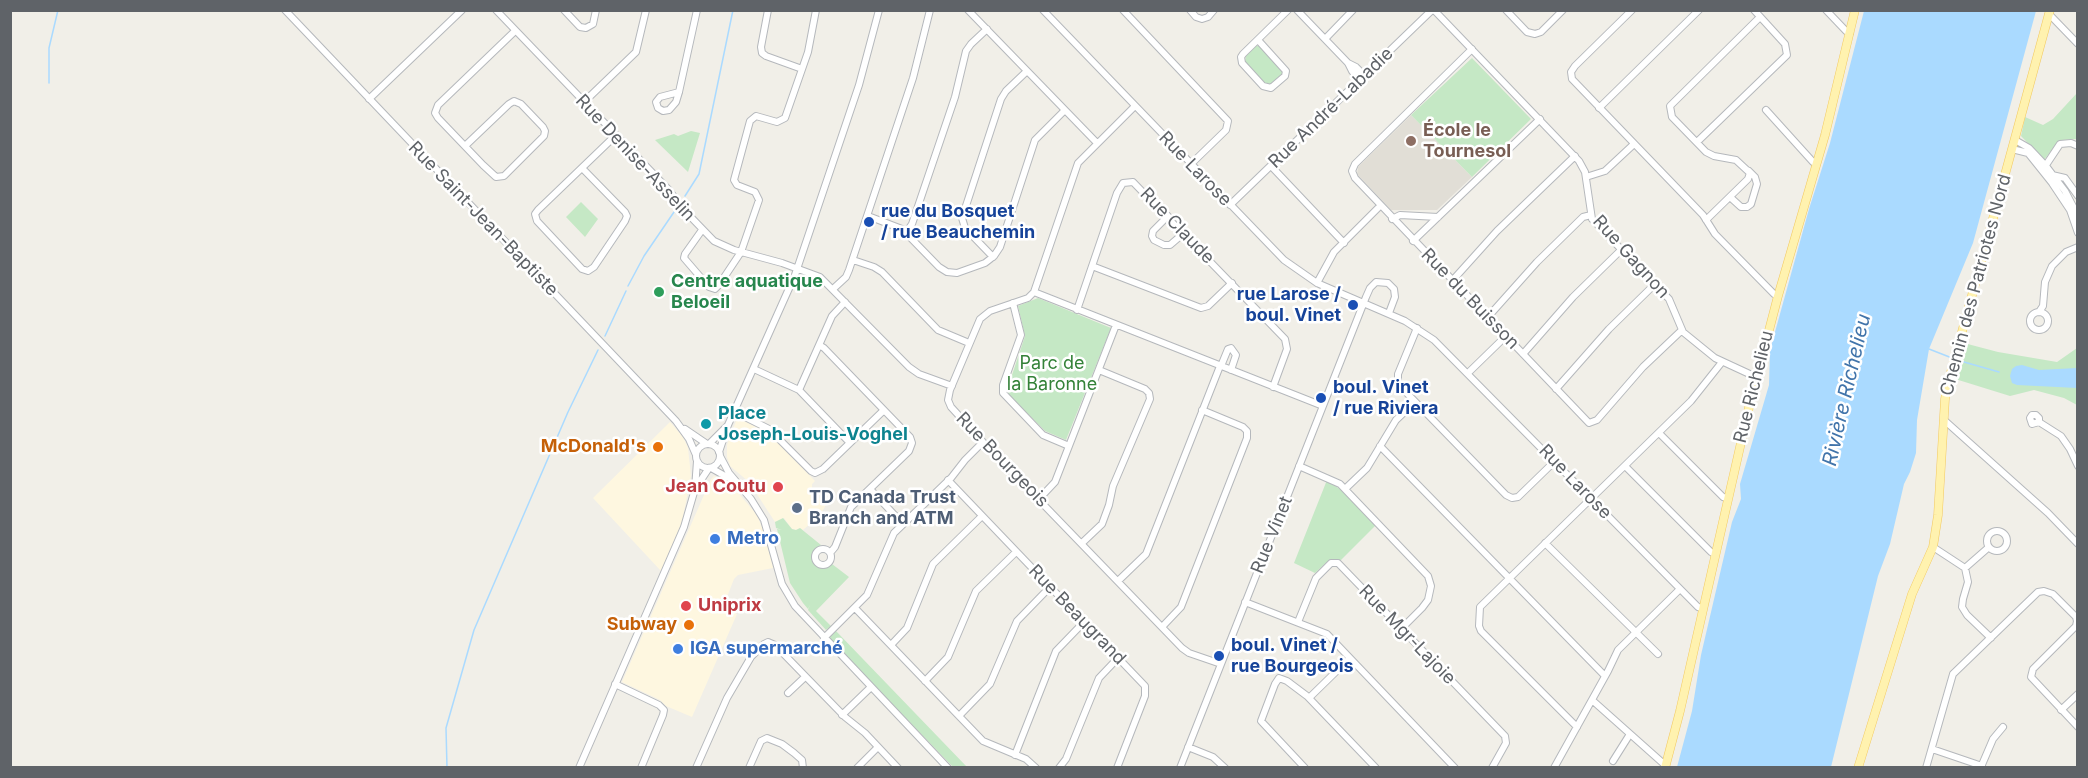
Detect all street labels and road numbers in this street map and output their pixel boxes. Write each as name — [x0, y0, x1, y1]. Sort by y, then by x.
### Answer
street label: Rue André-Labadie — [1264, 43, 1398, 173]
street label: Rue Denise-Asselin — [571, 90, 699, 226]
street label: Rue Larose — [1154, 127, 1236, 211]
street label: Rue Saint-Jean-Baptiste — [404, 137, 562, 301]
street label: Chemin des Patriotes Nord — [1936, 172, 2016, 398]
street label: Rue Claude — [1135, 183, 1219, 269]
street label: Rue Gagnon — [1588, 211, 1674, 303]
street label: Rue du Buisson — [1416, 244, 1524, 354]
street label: Rue Richelieu — [1730, 329, 1778, 445]
street label: Rue Bourgeois — [951, 408, 1053, 512]
street label: Rue Larose — [1534, 440, 1616, 524]
street label: Rue Vinet — [1247, 493, 1297, 577]
street label: Rue Beaugrand — [1024, 561, 1130, 669]
street label: Rue Mgr-Lajoie — [1354, 581, 1460, 689]

